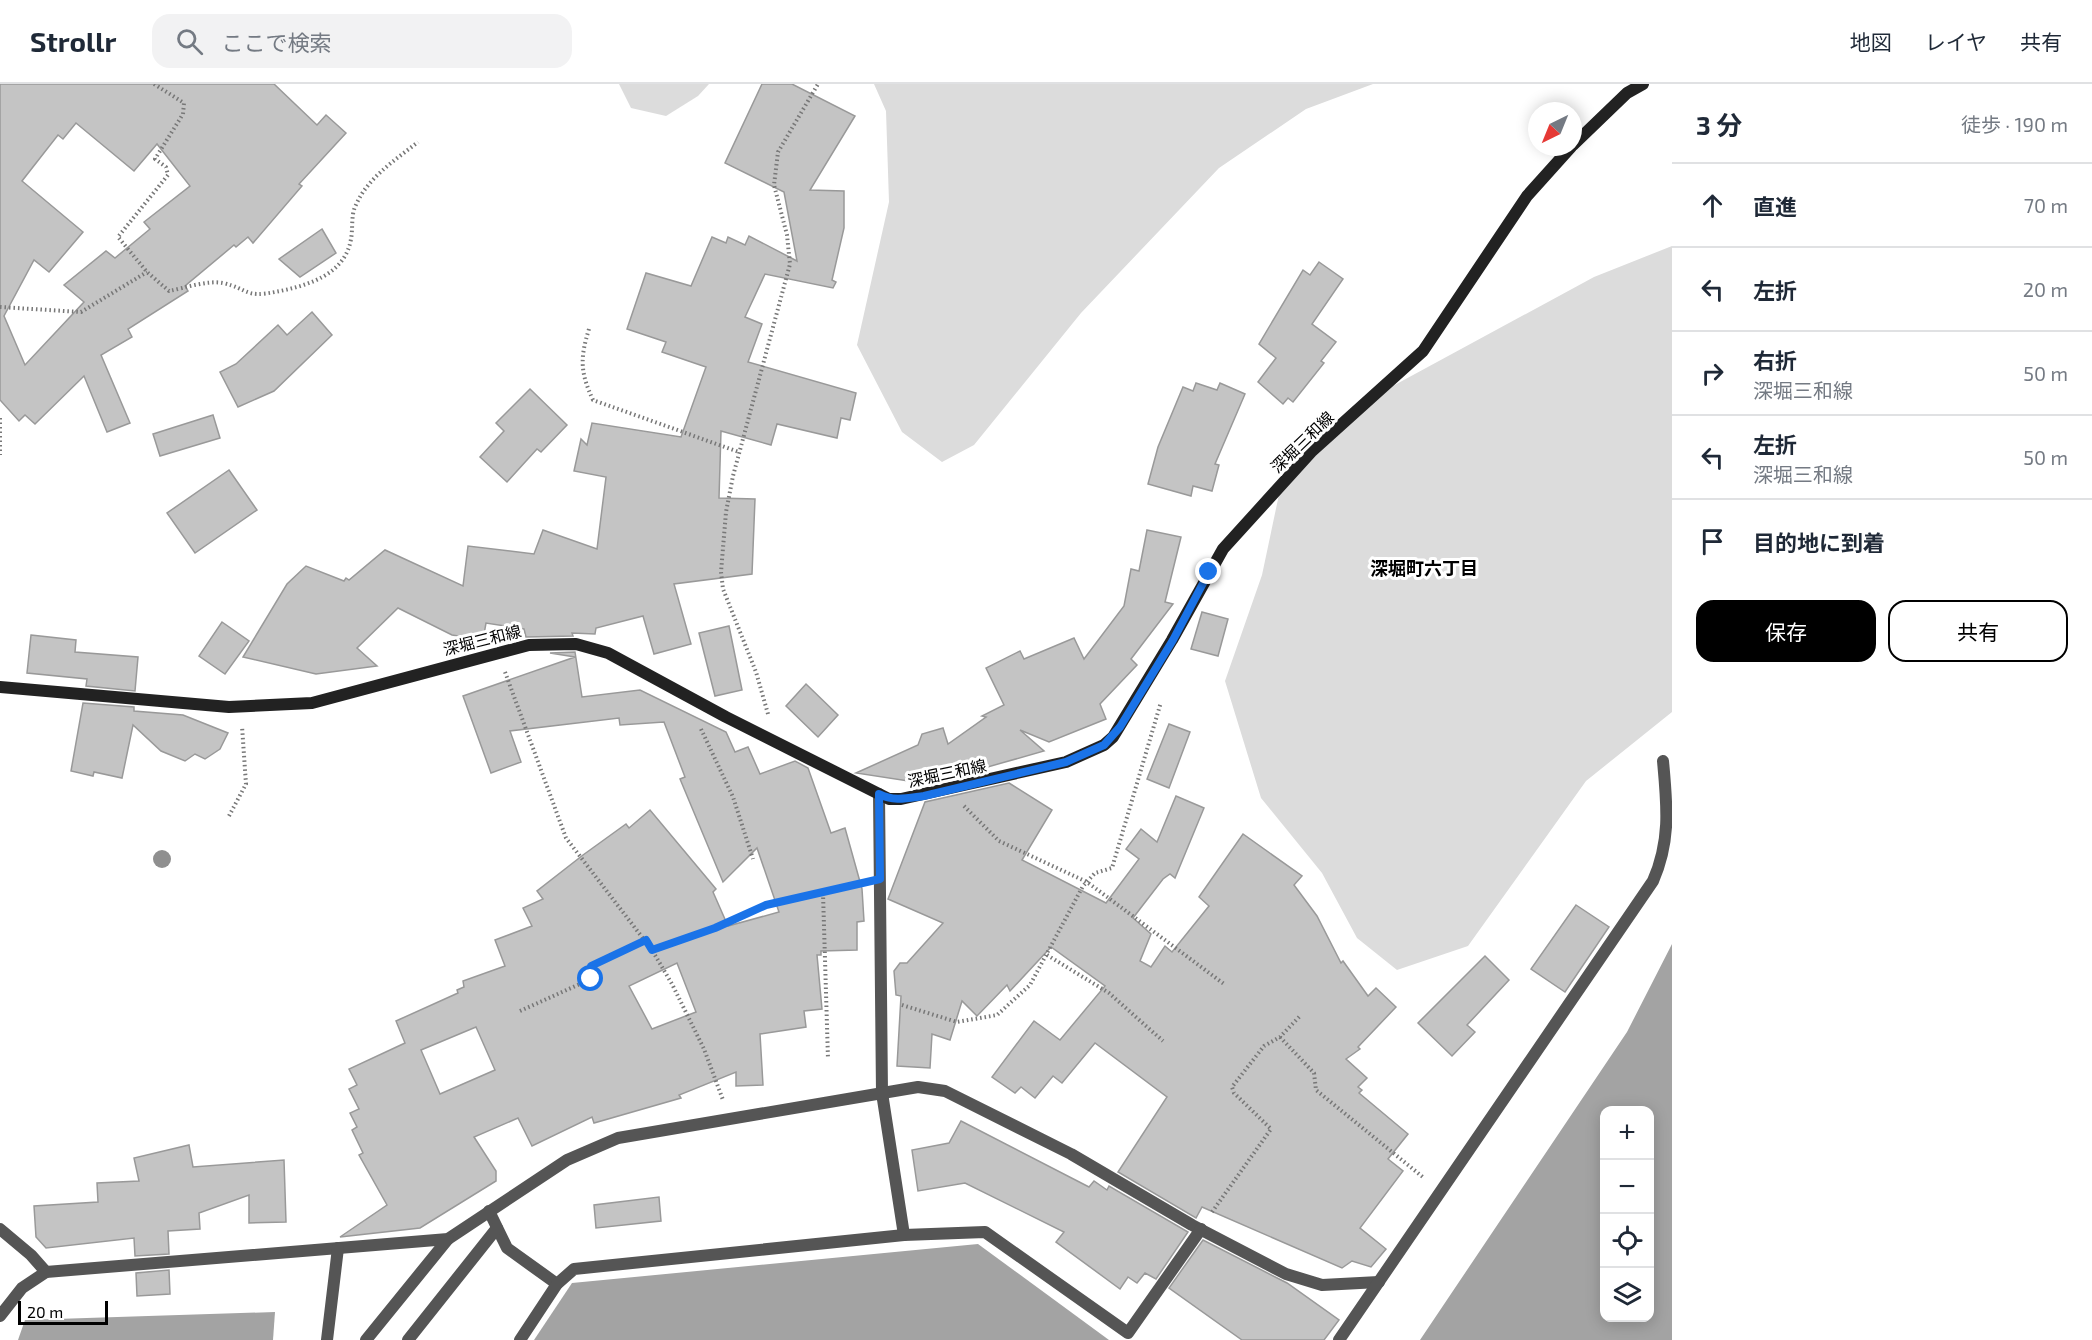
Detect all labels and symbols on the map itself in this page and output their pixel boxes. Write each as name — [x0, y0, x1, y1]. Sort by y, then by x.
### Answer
north arrow — [1528, 102, 1582, 156]
street label: 深堀三和線 — [1266, 407, 1337, 476]
district label: 深堀町六丁目 — [1370, 557, 1478, 579]
route end — [1195, 558, 1221, 584]
street label: 深堀三和線 — [441, 621, 523, 658]
street label: 深堀三和線 — [906, 755, 988, 790]
route start — [577, 965, 603, 991]
scale bar — [18, 1298, 108, 1326]

